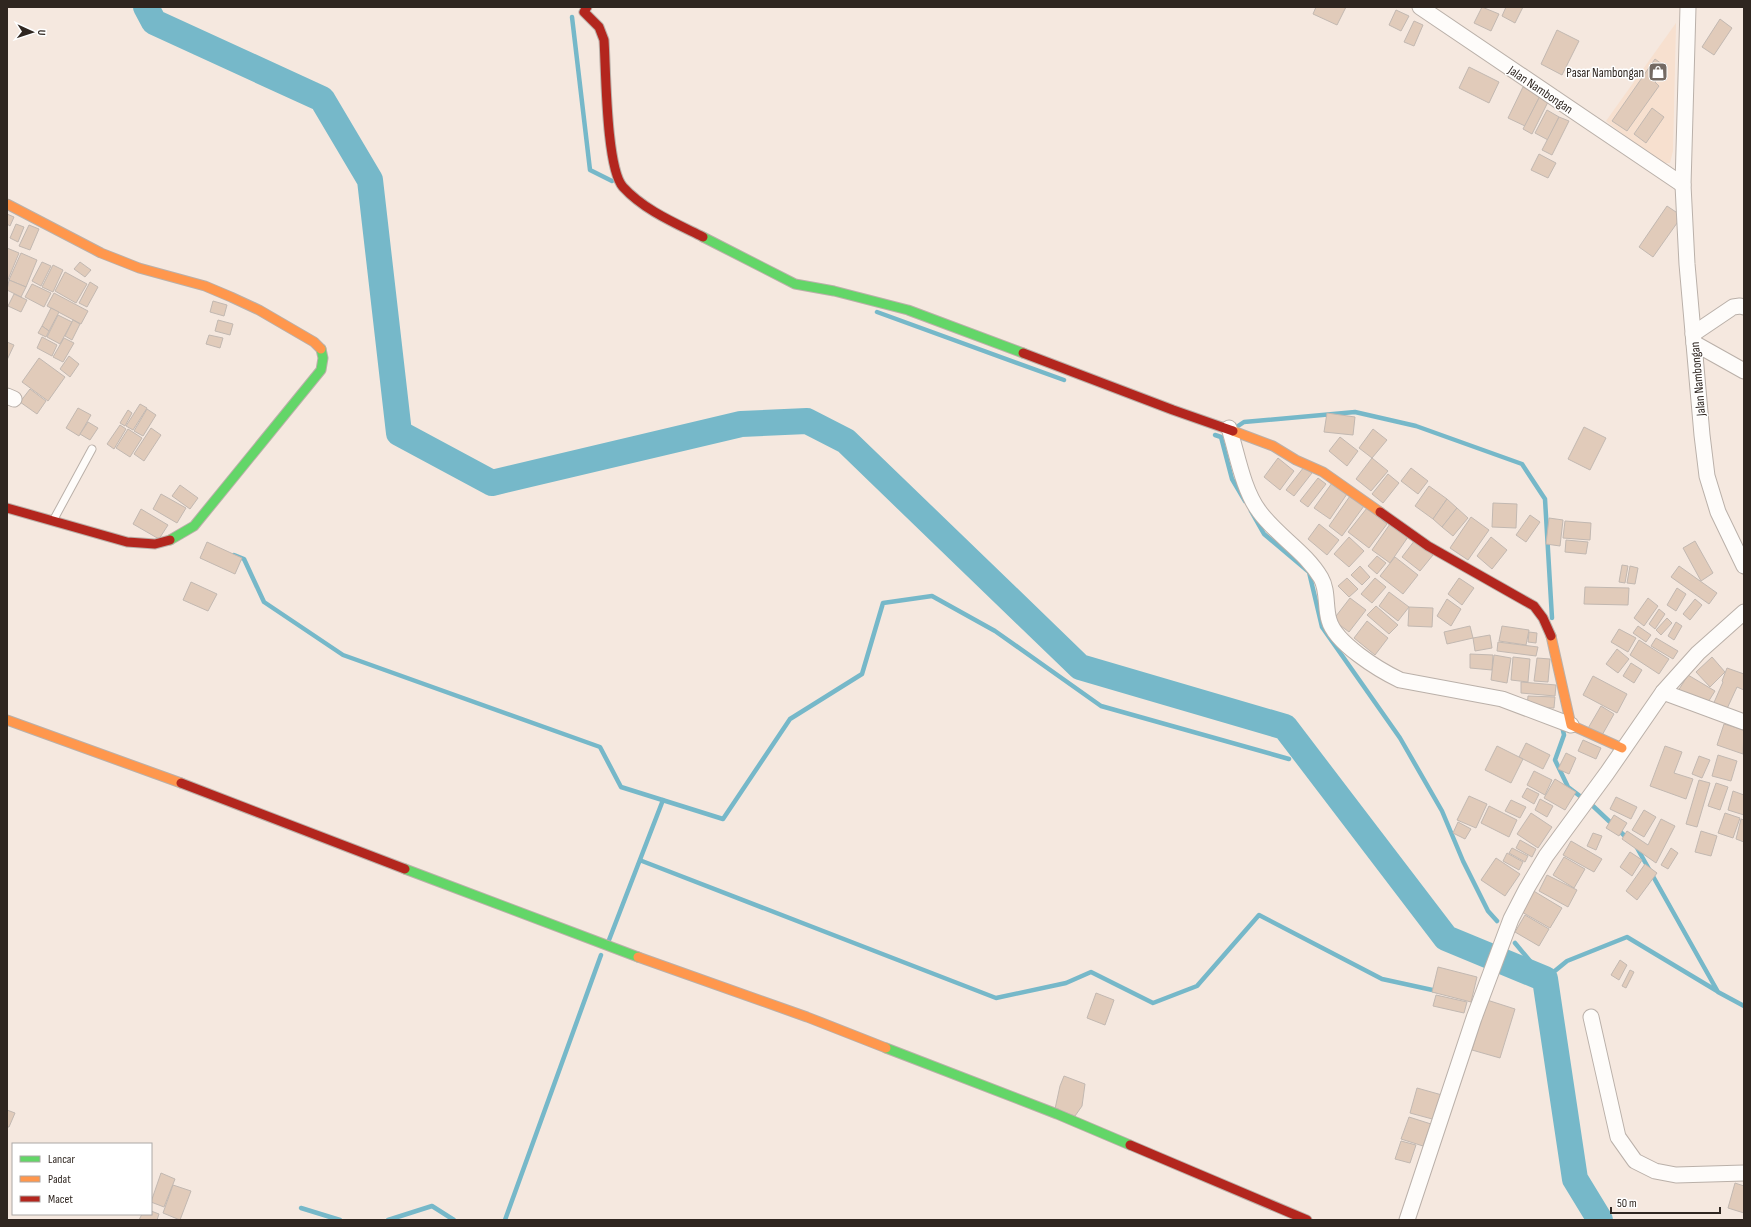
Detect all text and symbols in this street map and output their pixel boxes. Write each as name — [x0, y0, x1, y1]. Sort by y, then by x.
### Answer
north arrow — [12, 12, 52, 52]
text: U — [35, 29, 48, 36]
shop icon: Pasar Nambongan — [1647, 61, 1669, 83]
street label: Jalan Nambongan — [1504, 62, 1576, 117]
place label: Pasar Nambongan — [1566, 65, 1644, 81]
street label: Jalan Nambongan — [1687, 341, 1709, 418]
legend — [12, 1143, 152, 1215]
text: Lancar — [48, 1152, 75, 1167]
text: Padat — [48, 1172, 71, 1187]
scale bar — [1611, 1189, 1720, 1215]
text: Macet — [48, 1192, 73, 1207]
text: 50 m — [1617, 1196, 1637, 1211]

